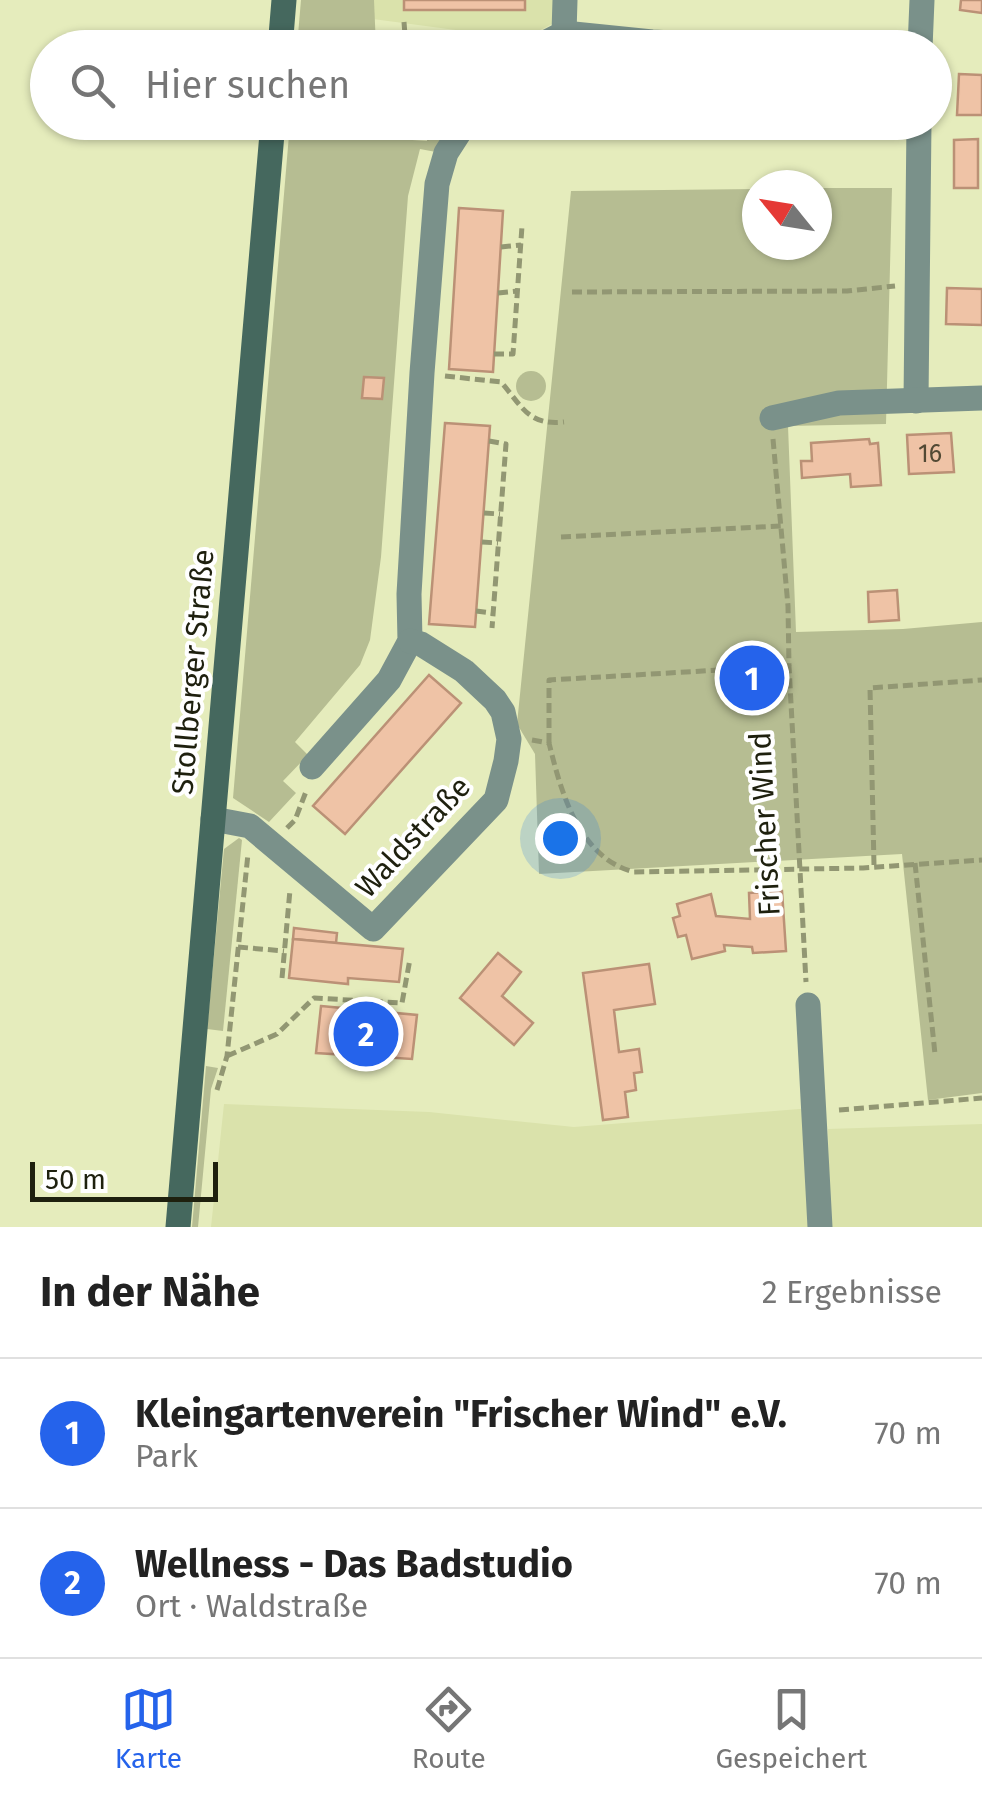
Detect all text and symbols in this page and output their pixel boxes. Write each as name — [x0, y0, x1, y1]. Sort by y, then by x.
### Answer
search box — [30, 30, 952, 140]
icon: search — [65, 58, 120, 113]
text: Hier suchen — [145, 62, 350, 108]
north arrow — [742, 170, 832, 260]
house number: 16 — [918, 439, 942, 469]
street label: Stollberger Straße — [164, 548, 222, 796]
pin: 1 — [720, 640, 784, 716]
street label: Frischer Wind — [742, 731, 788, 917]
street label: Waldstraße — [348, 769, 478, 905]
your location — [535, 813, 586, 864]
pin: 2 — [334, 996, 398, 1072]
scale bar — [30, 1157, 218, 1202]
text: 50 m — [45, 1163, 106, 1196]
text: In der Nähe — [40, 1267, 260, 1317]
text: 2 Ergebnisse — [762, 1273, 942, 1311]
text: Kleingartenverein "Frischer Wind" e.V. — [135, 1391, 787, 1437]
text: 1 — [65, 1414, 80, 1452]
text: 70 m — [874, 1414, 942, 1452]
text: Park — [135, 1437, 198, 1475]
text: Wellness - Das Badstudio — [135, 1541, 573, 1587]
text: 2 — [64, 1564, 81, 1602]
text: 70 m — [874, 1564, 942, 1602]
text: Ort · Waldstraße — [135, 1587, 368, 1625]
tab: Karte — [115, 1682, 182, 1775]
tab: Route — [412, 1682, 486, 1775]
tab: Gespeichert — [715, 1682, 867, 1775]

